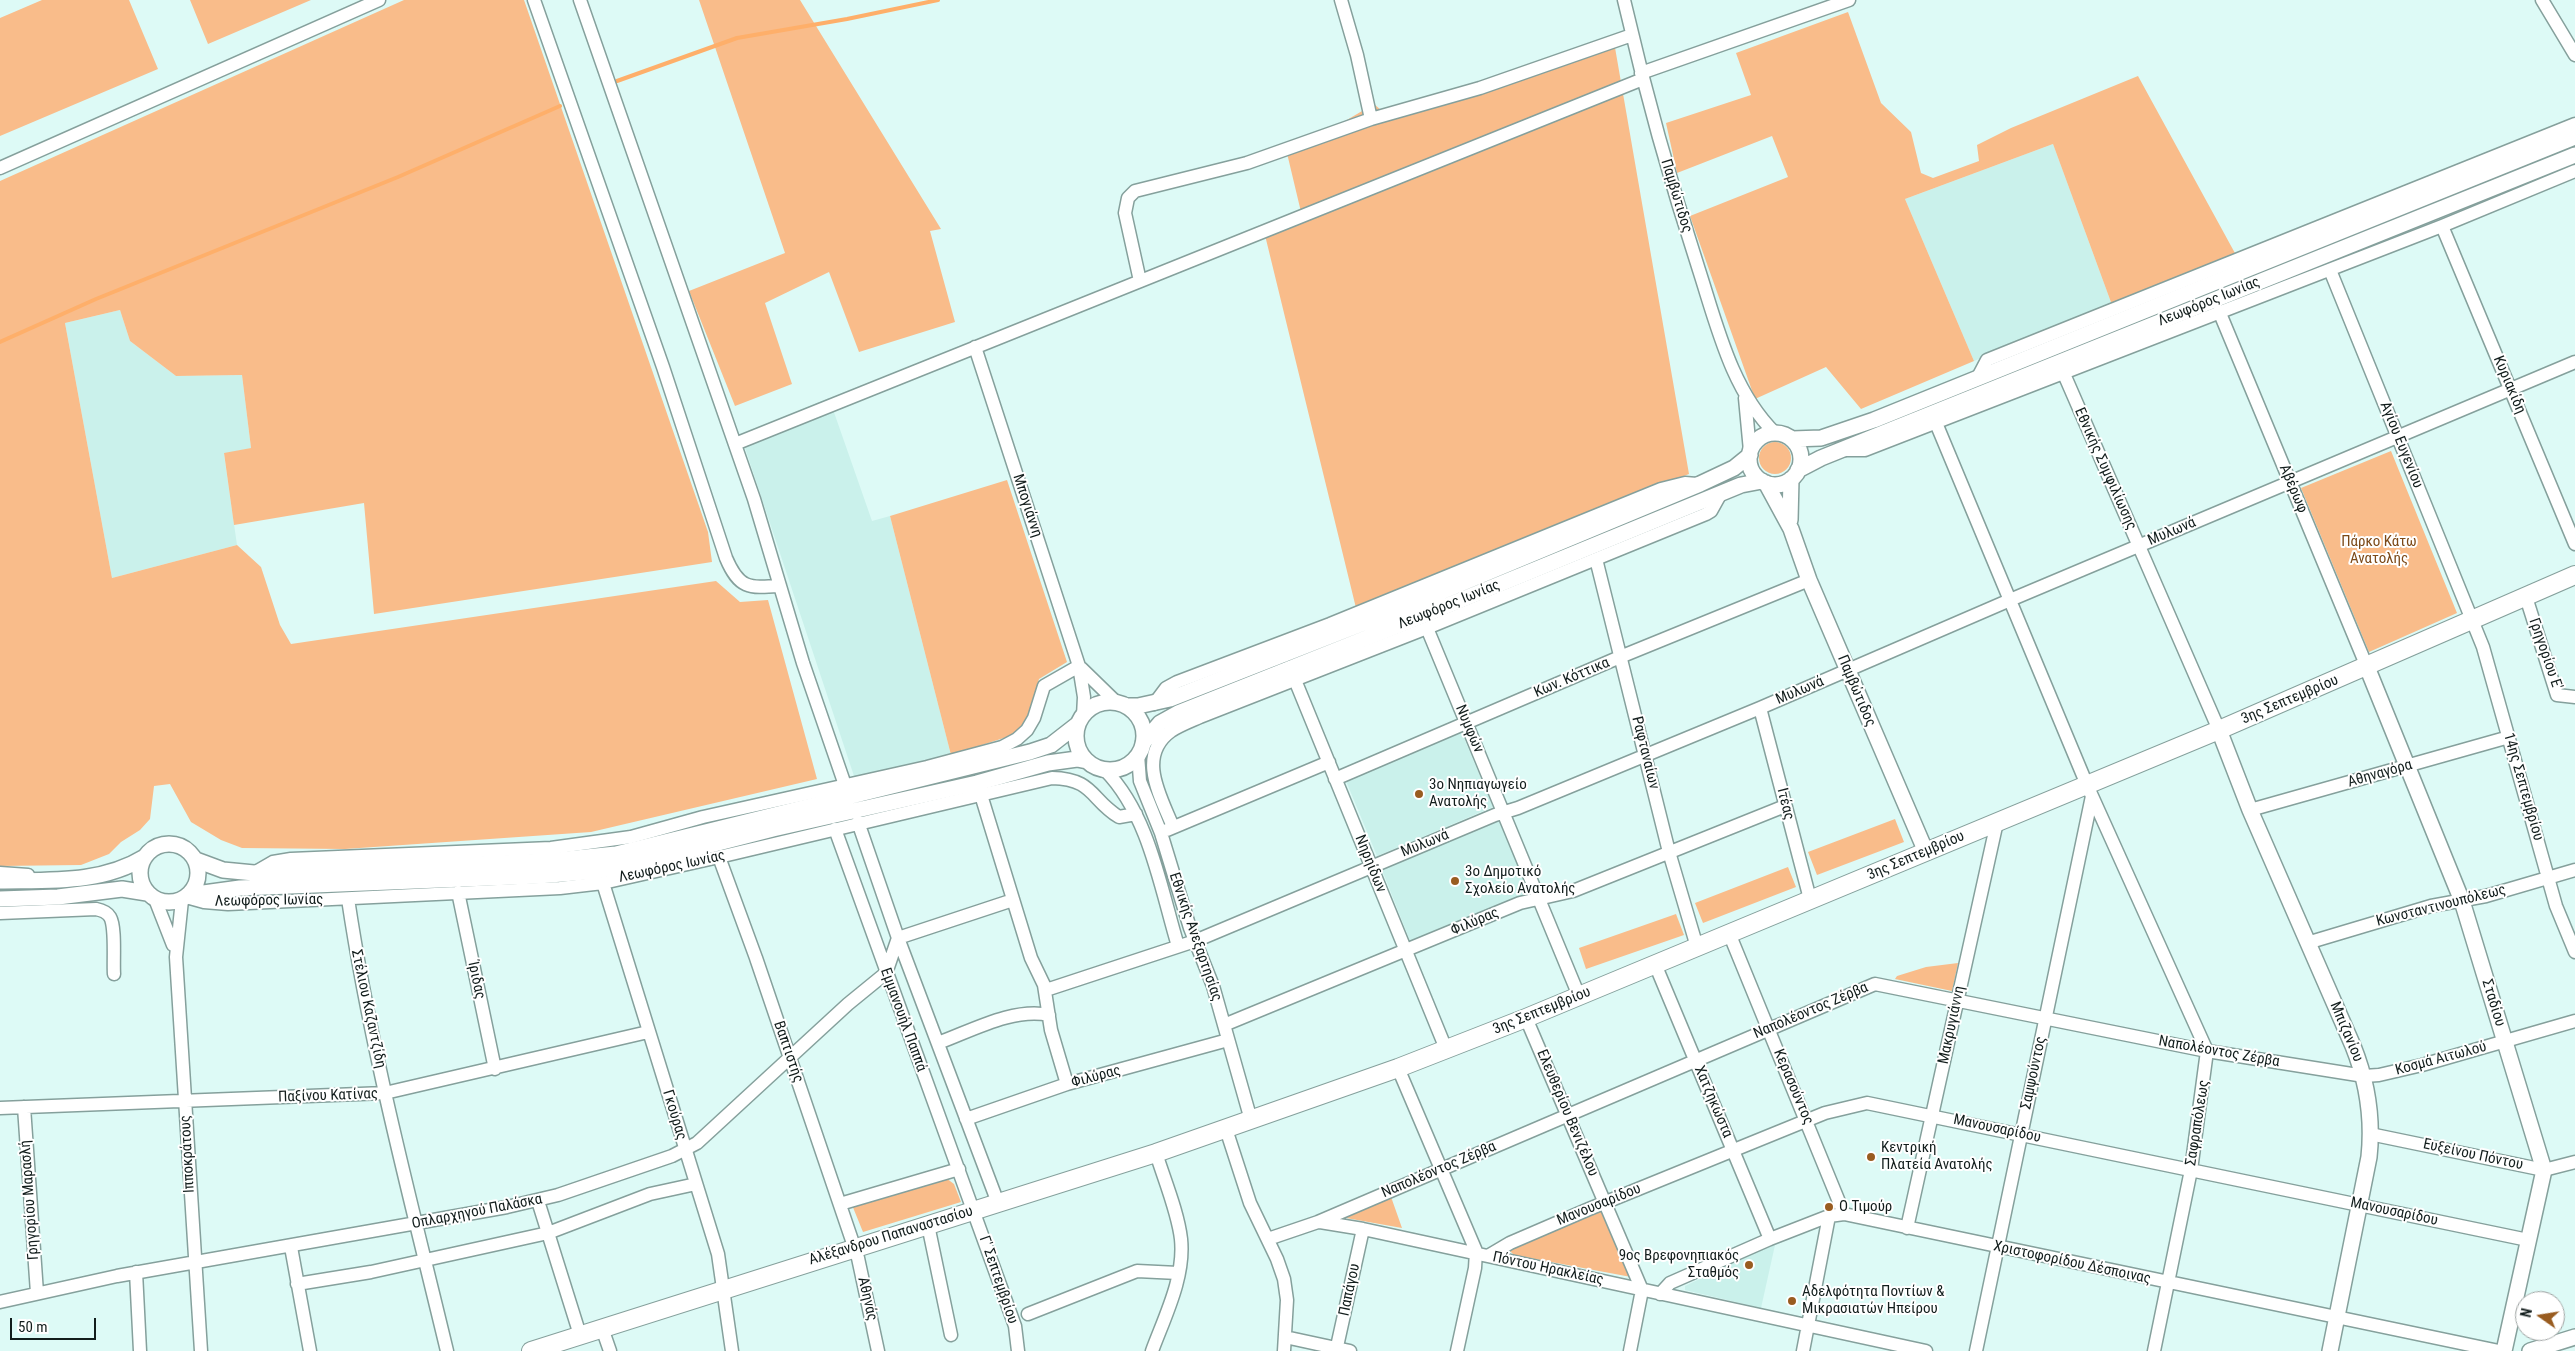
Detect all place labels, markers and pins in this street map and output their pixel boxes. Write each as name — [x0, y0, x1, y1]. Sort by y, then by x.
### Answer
place label: 3ο Νηπιαγωγείο Ανατολής — [1429, 776, 1527, 811]
marker: 3ο Νηπιαγωγείο Ανατολής — [1413, 788, 1425, 800]
place label: 3ο Δημοτικό Σχολείο Ανατολής — [1465, 863, 1575, 898]
marker: 3ο Δημοτικό Σχολείο Ανατολής — [1449, 875, 1461, 887]
place label: Κεντρική Πλατεία Ανατολής — [1881, 1139, 1993, 1174]
marker: Κεντρική Πλατεία Ανατολής — [1865, 1151, 1877, 1163]
place label: Ο Τιμούρ — [1839, 1198, 1892, 1216]
marker: Ο Τιμούρ — [1823, 1201, 1835, 1213]
place label: 9ος Βρεφονηπιακός Σταθμός — [1619, 1247, 1739, 1282]
marker: 9ος Βρεφονηπιακός Σταθμός — [1743, 1259, 1755, 1271]
place label: Αδελφότητα Ποντίων & Μικρασιατών Ηπείρου — [1802, 1283, 1944, 1318]
marker: Αδελφότητα Ποντίων & Μικρασιατών Ηπείρου — [1786, 1295, 1798, 1307]

